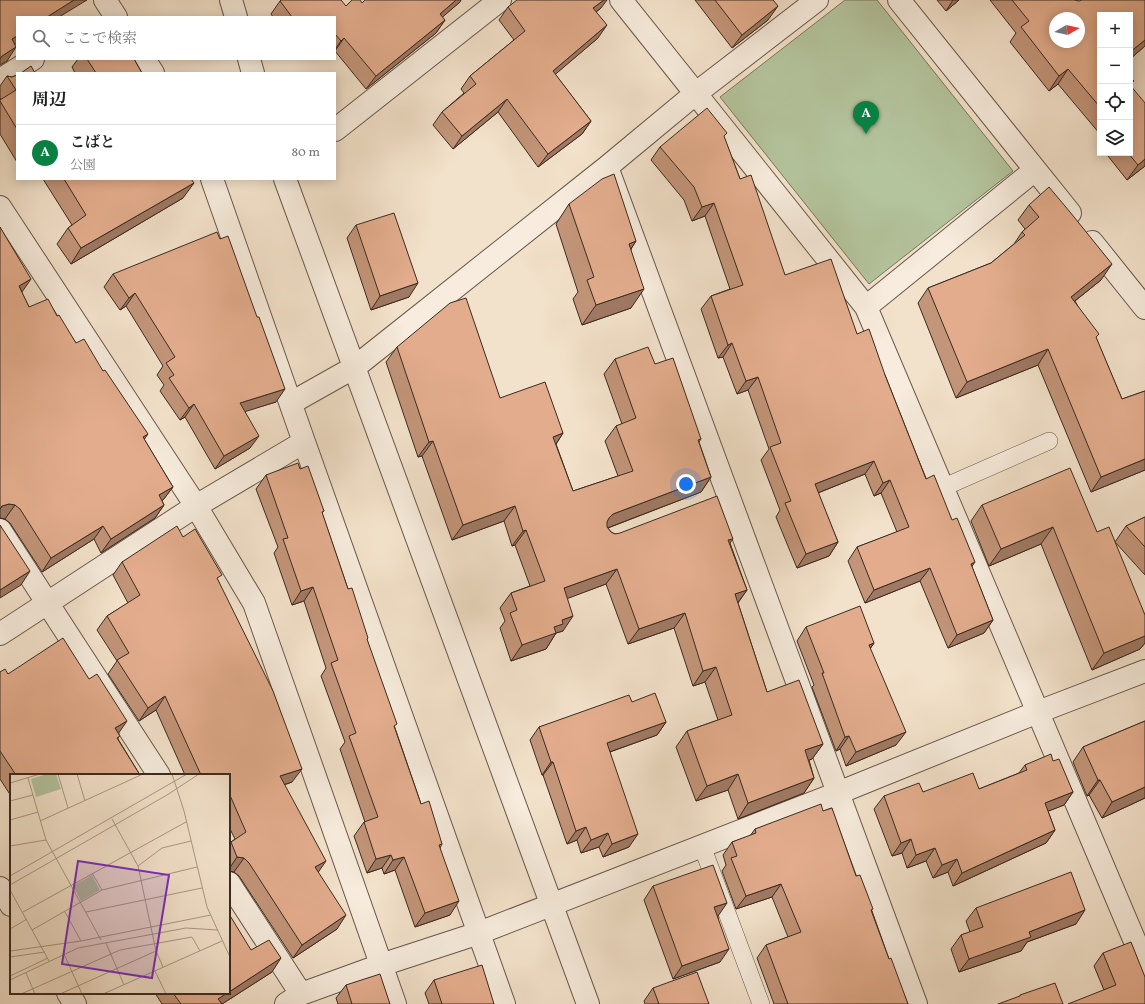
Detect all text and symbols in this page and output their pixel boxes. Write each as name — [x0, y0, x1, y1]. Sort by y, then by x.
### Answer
north arrow — [1049, 12, 1085, 48]
map controls — [1097, 12, 1133, 156]
button: + — [1097, 12, 1133, 48]
search box — [16, 16, 336, 60]
icon: search — [30, 27, 52, 49]
text: ここで検索 — [62, 29, 137, 50]
button: − — [1097, 48, 1133, 84]
button: locate — [1097, 84, 1133, 120]
text: 周辺 — [32, 89, 66, 112]
pin: A — [853, 101, 879, 134]
button: layers — [1097, 120, 1133, 156]
text: こばと — [70, 133, 115, 154]
text: A — [40, 144, 50, 162]
text: 80 m — [291, 144, 320, 162]
text: 公園 — [70, 157, 96, 175]
your location — [676, 474, 696, 494]
inset map — [10, 774, 230, 994]

